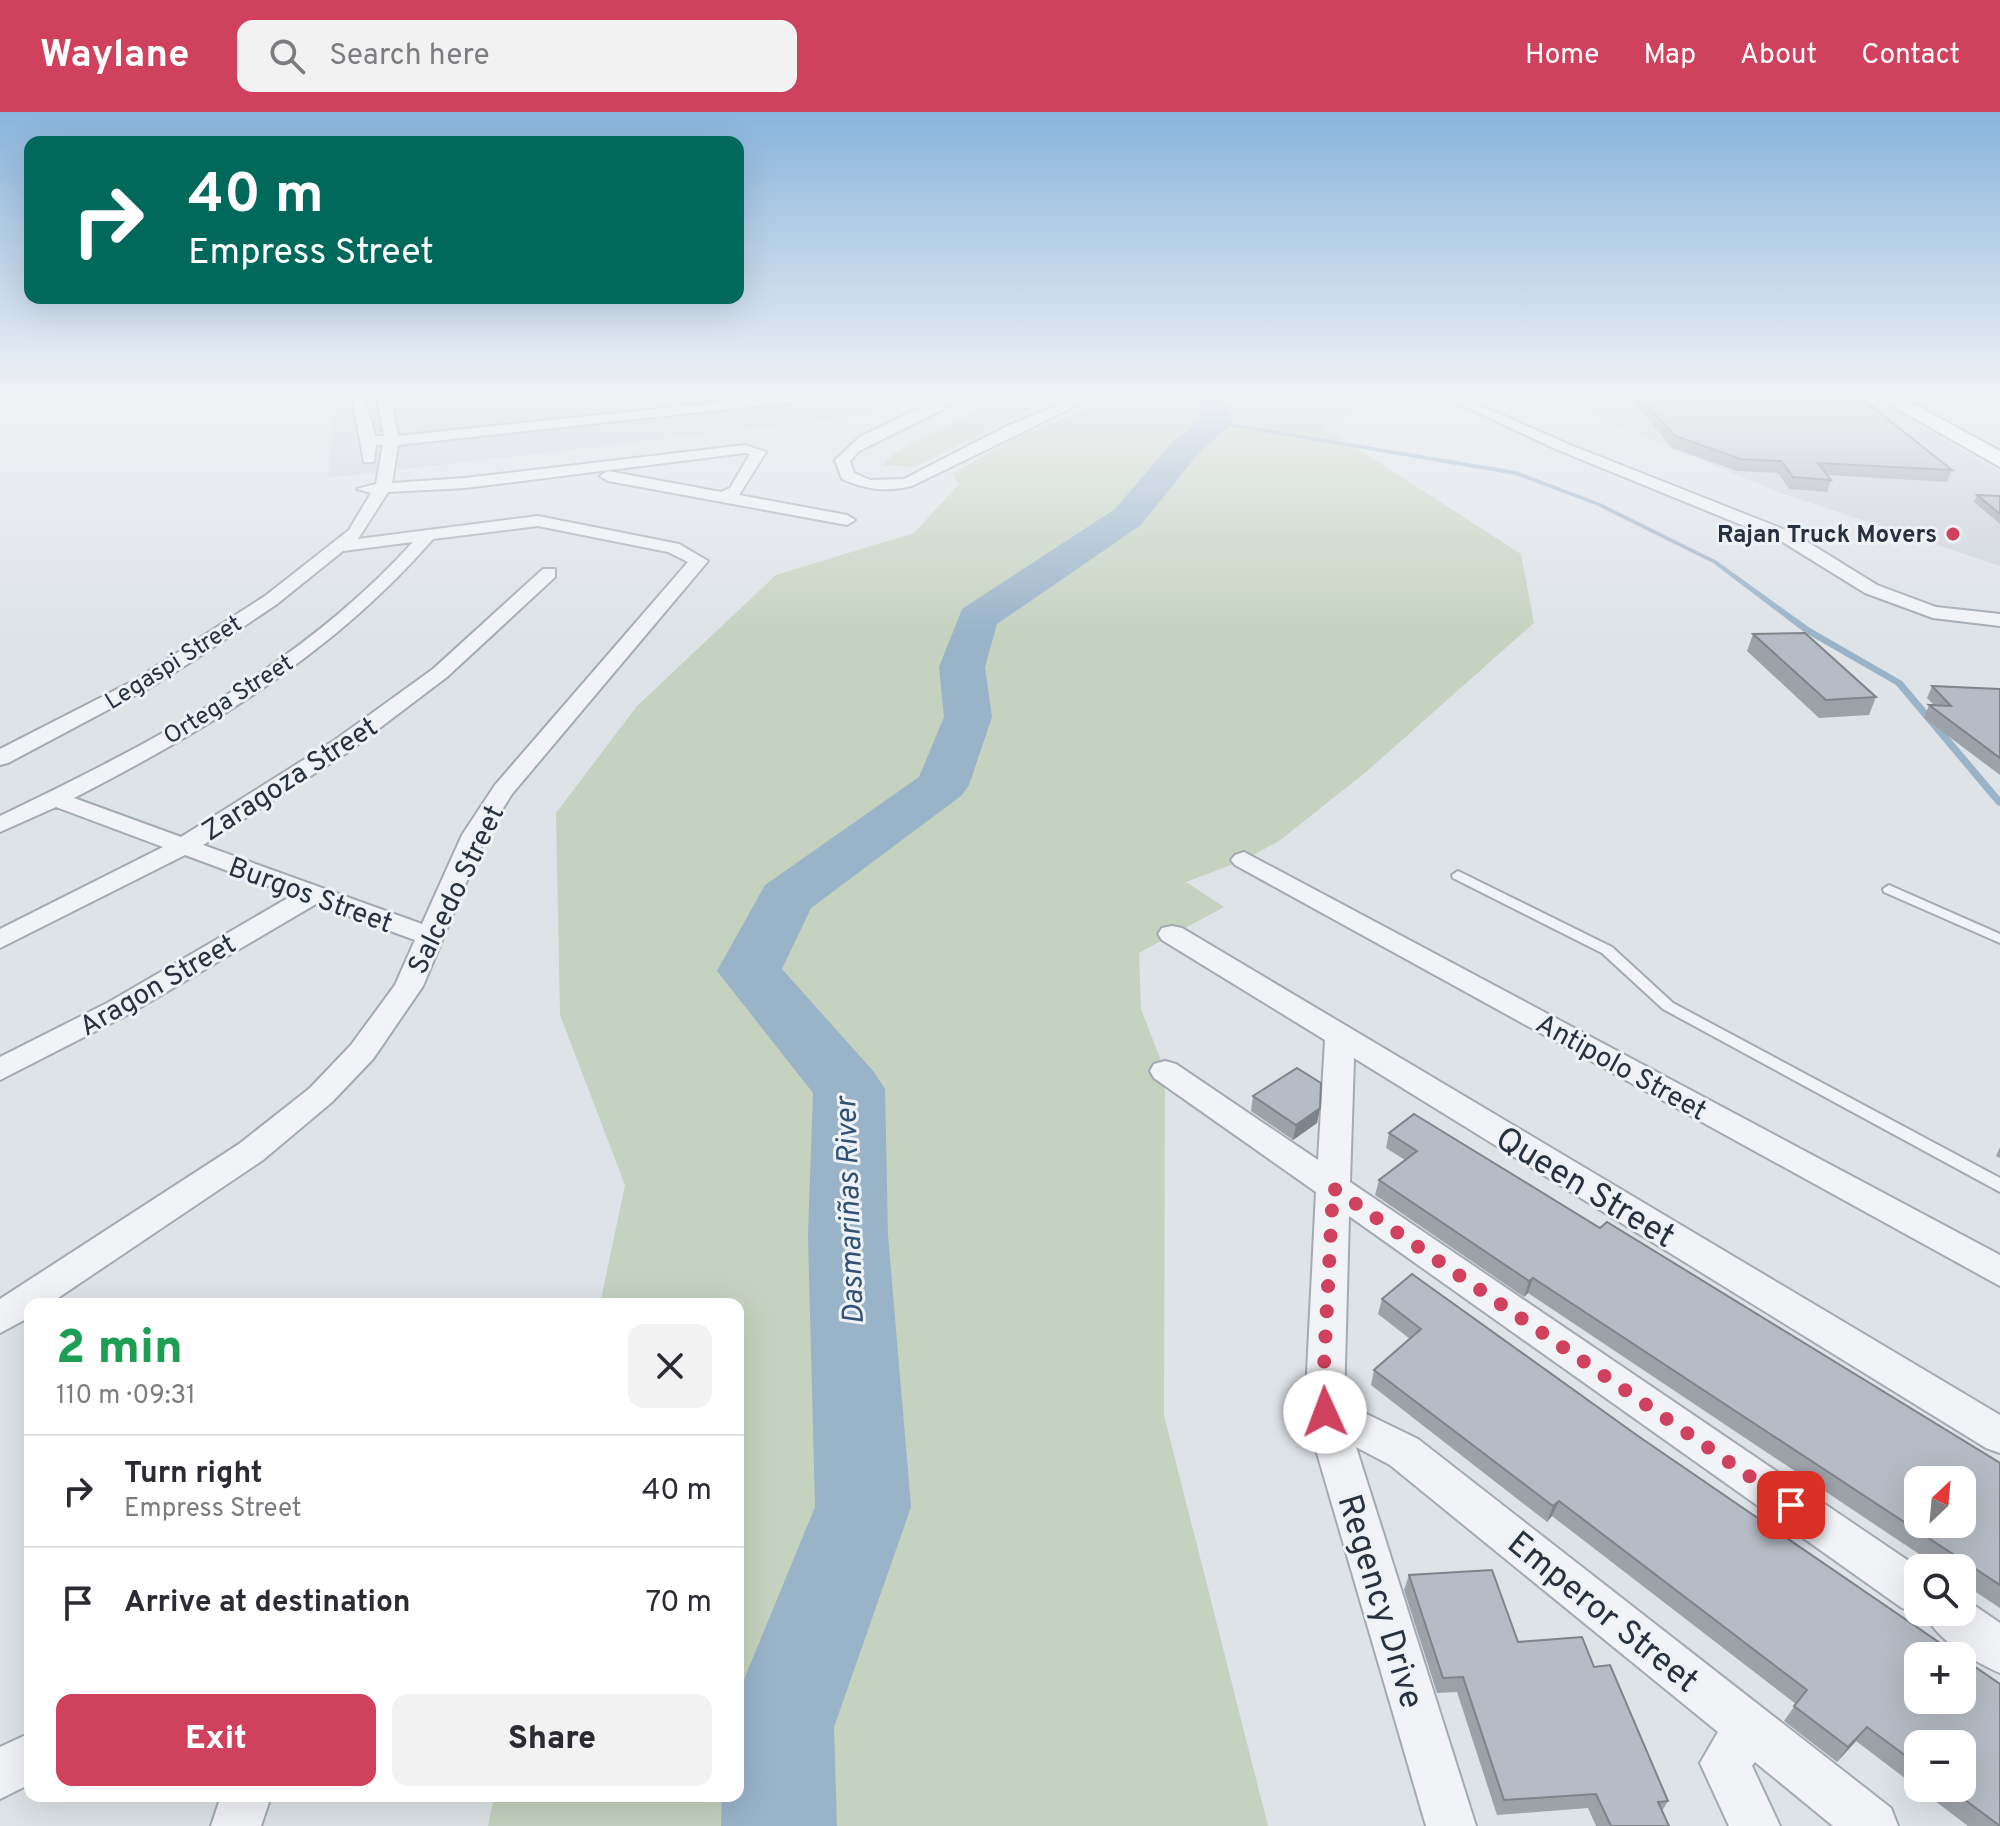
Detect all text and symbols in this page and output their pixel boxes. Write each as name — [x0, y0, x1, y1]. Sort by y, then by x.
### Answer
search box — [237, 20, 797, 92]
text: Waylane — [40, 32, 189, 81]
icon: search — [265, 34, 309, 78]
text: Search here — [329, 38, 490, 75]
text: Home — [1525, 38, 1599, 74]
text: Map — [1643, 38, 1696, 74]
text: About — [1740, 38, 1817, 74]
text: Contact — [1861, 38, 1960, 74]
text: 40 m — [188, 162, 324, 232]
icon: right — [56, 168, 160, 272]
text: Empress Street — [188, 231, 434, 277]
place label: Rajan Truck Movers — [1717, 521, 1937, 551]
marker: Rajan Truck Movers — [1944, 525, 1962, 543]
street label: Legaspi Street — [100, 610, 248, 718]
street label: Ortega Street — [159, 649, 300, 753]
street label: Zaragoza Street — [196, 710, 385, 851]
street label: Salcedo Street — [401, 800, 514, 981]
street label: Burgos Street — [223, 850, 397, 943]
street label: Aragon Street — [74, 927, 243, 1046]
street label: Antipolo Street — [1529, 1007, 1712, 1130]
water label: Dasmariñas River — [829, 1094, 874, 1325]
street label: Queen Street — [1487, 1119, 1682, 1259]
text: 2 min — [56, 1320, 183, 1380]
button: close — [628, 1324, 712, 1408]
position arrow — [1283, 1370, 1367, 1454]
text: 110 m · 09:31 — [56, 1380, 196, 1413]
text: Turn right — [124, 1456, 262, 1493]
north arrow — [1904, 1466, 1976, 1538]
map controls — [1904, 1466, 1976, 1802]
icon: right — [56, 1469, 100, 1513]
pin — [1757, 1471, 1825, 1539]
text: 40 m — [642, 1473, 712, 1510]
icon: arrive — [1769, 1483, 1813, 1527]
street label: Regency Drive — [1326, 1490, 1432, 1714]
text: Empress Street — [124, 1493, 302, 1526]
street label: Emperor Street — [1497, 1523, 1706, 1704]
button: search — [1904, 1554, 1976, 1626]
icon: arrive — [56, 1581, 100, 1625]
text: Arrive at destination — [124, 1585, 410, 1622]
text: 70 m — [646, 1585, 712, 1622]
button: + — [1904, 1642, 1976, 1714]
button: Exit — [56, 1694, 376, 1786]
button: Share — [392, 1694, 712, 1786]
button: − — [1904, 1730, 1976, 1802]

